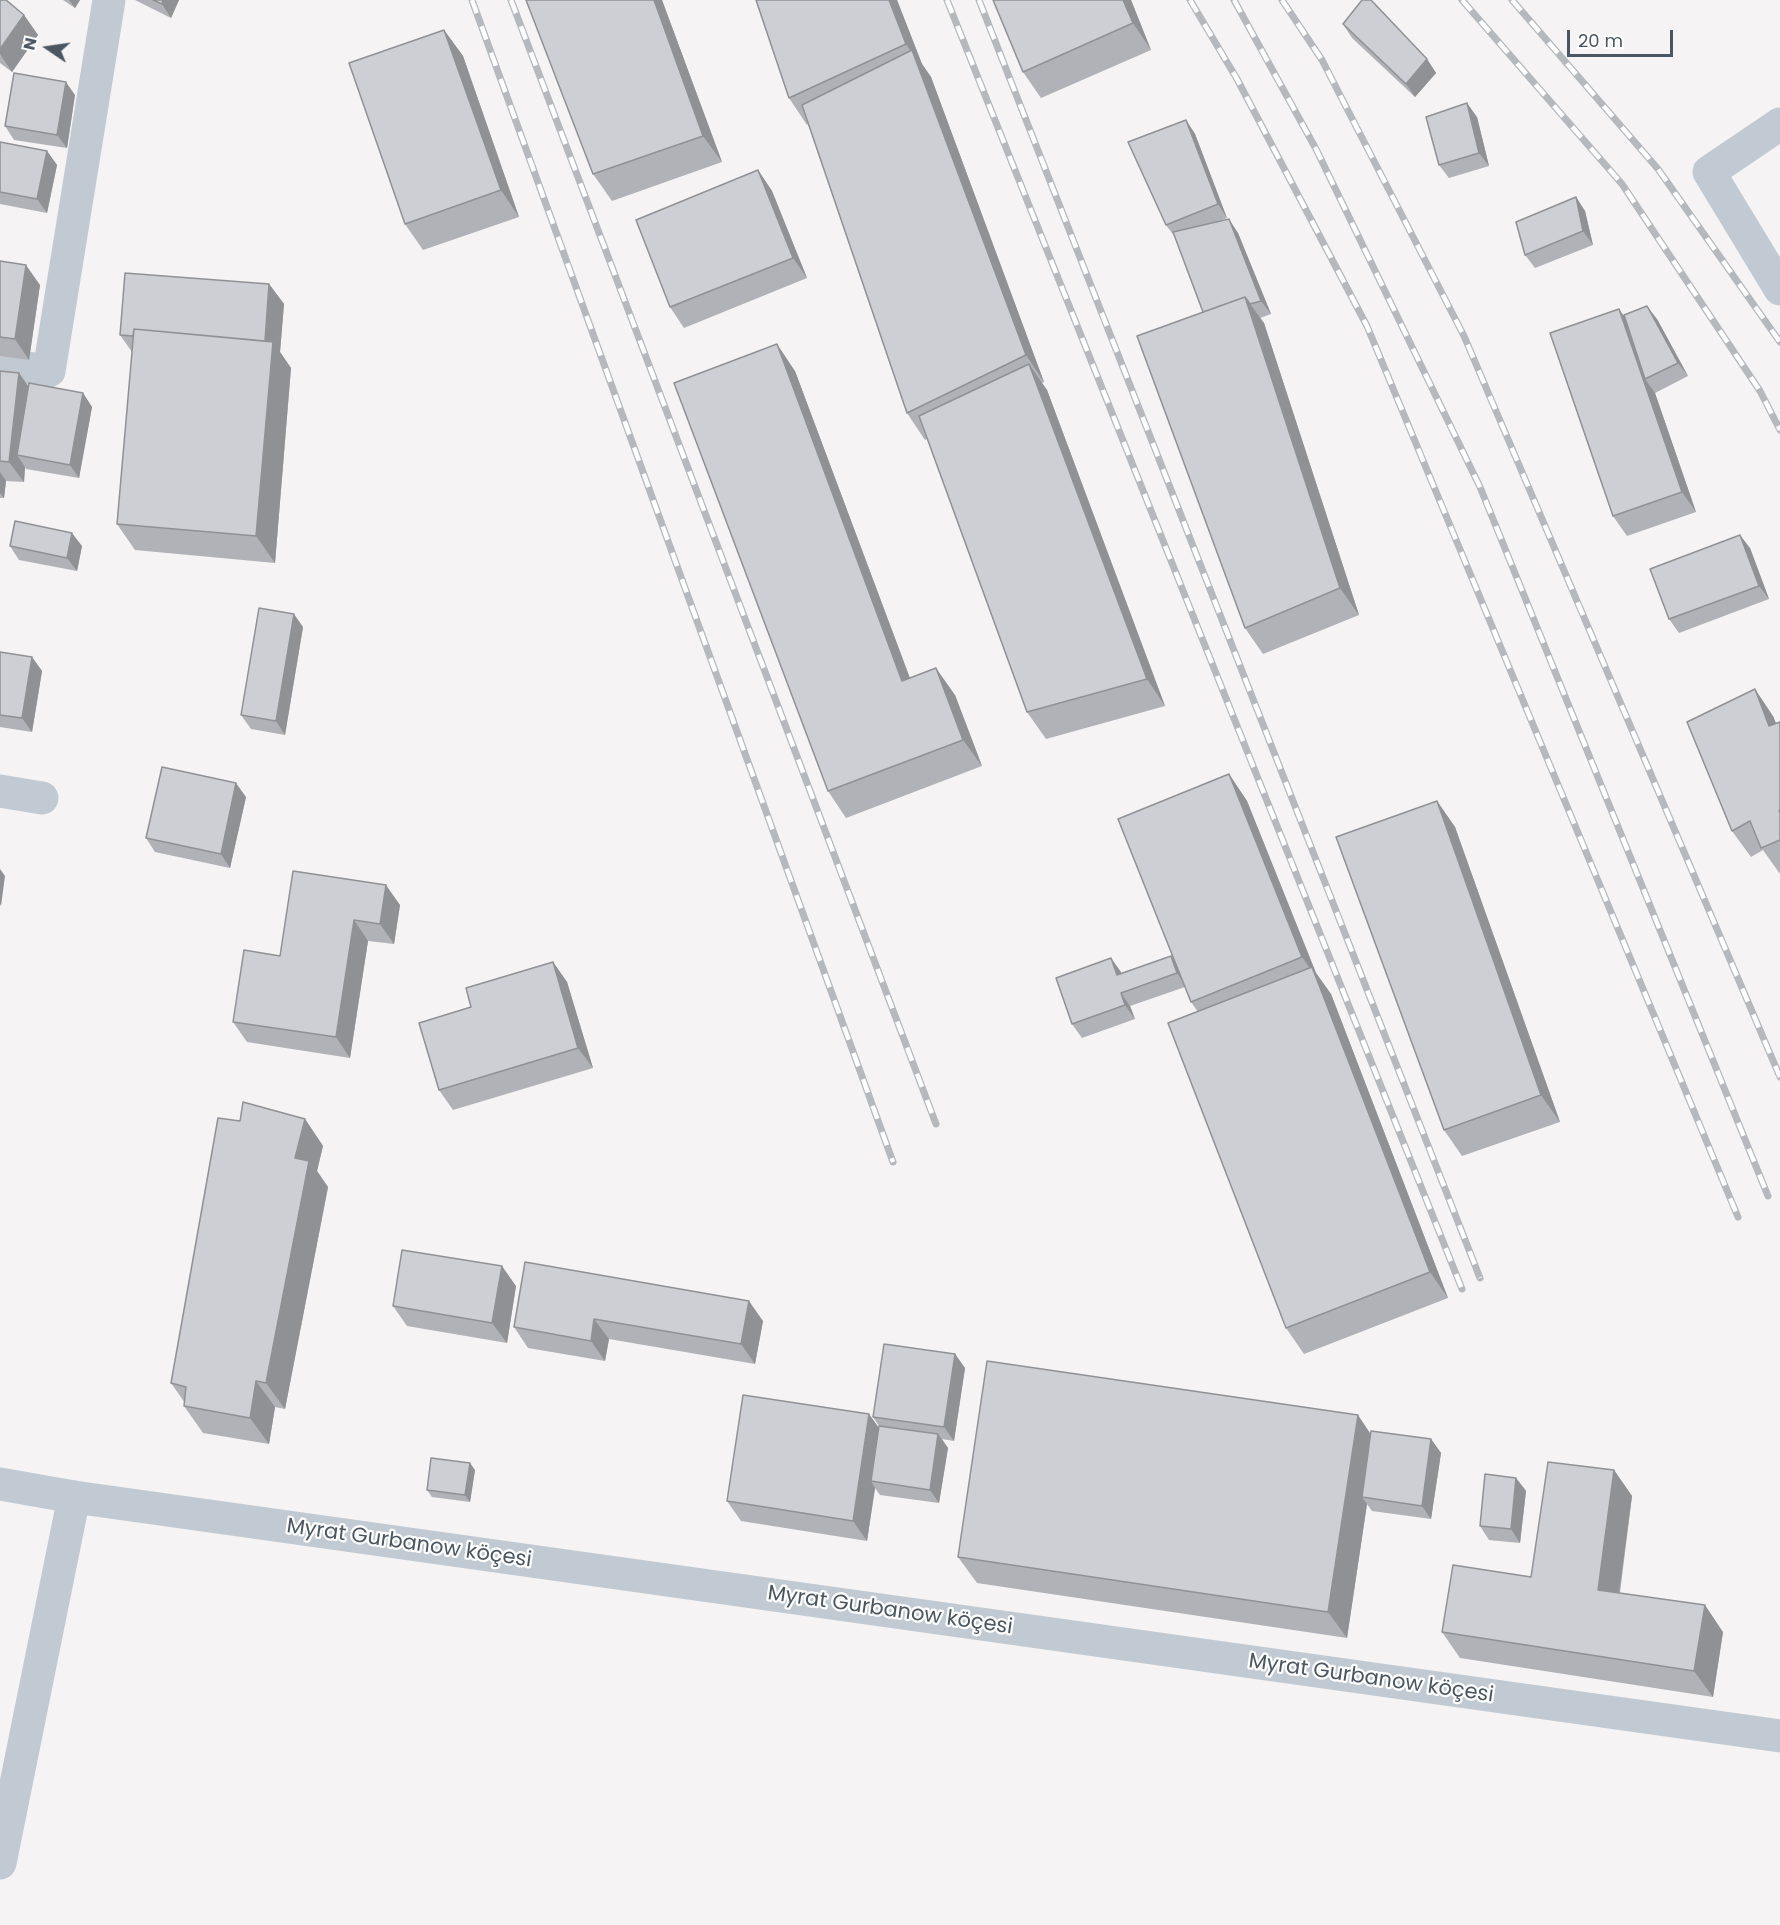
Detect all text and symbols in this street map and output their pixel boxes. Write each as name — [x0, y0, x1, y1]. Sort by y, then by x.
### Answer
north arrow — [18, 18, 78, 78]
scale bar — [1570, 18, 1676, 56]
text: 20 m — [1578, 28, 1623, 53]
text: N — [17, 35, 43, 52]
street label: Myrat Gurbanow köçesi — [285, 1514, 533, 1574]
street label: Myrat Gurbanow köçesi — [766, 1581, 1014, 1641]
street label: Myrat Gurbanow köçesi — [1247, 1649, 1495, 1709]

